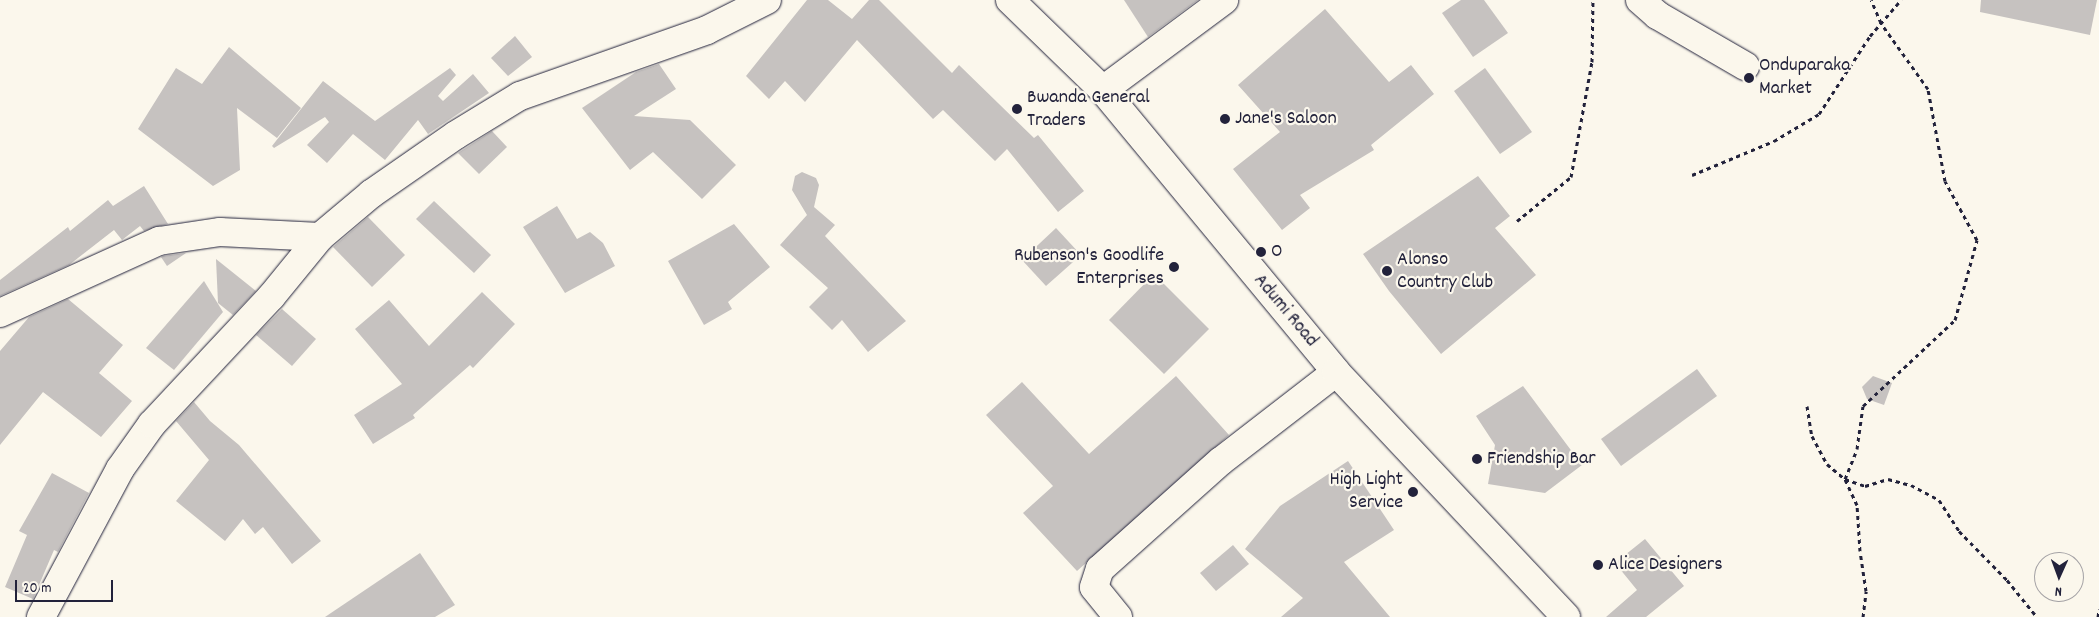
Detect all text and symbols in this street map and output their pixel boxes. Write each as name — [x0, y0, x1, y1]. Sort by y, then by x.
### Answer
place label: Onduparaka Market — [1759, 54, 1851, 101]
marker: Onduparaka Market — [1743, 72, 1755, 84]
place label: Bwanda General Traders — [1027, 86, 1150, 133]
marker: Bwanda General Traders — [1011, 103, 1023, 115]
place label: Jane's Saloon — [1235, 107, 1337, 131]
marker: Jane's Saloon — [1219, 113, 1231, 125]
place label: O — [1271, 240, 1282, 264]
place label: Rubenson's Goodlife Enterprises — [1014, 244, 1164, 291]
marker: O — [1255, 246, 1267, 258]
place label: Alonso Country Club — [1397, 248, 1493, 295]
marker: Rubenson's Goodlife Enterprises — [1168, 261, 1180, 273]
marker: Alonso Country Club — [1381, 265, 1393, 277]
street label: Adumi Road — [1247, 269, 1323, 353]
place label: Friendship Bar — [1487, 447, 1596, 471]
marker: Friendship Bar — [1471, 453, 1483, 465]
place label: High Light Service — [1329, 469, 1403, 516]
marker: High Light Service — [1407, 486, 1419, 498]
north arrow — [2034, 552, 2084, 602]
place label: Alice Designers — [1608, 553, 1723, 577]
marker: Alice Designers — [1592, 559, 1604, 571]
scale bar — [18, 570, 115, 602]
text: 20 m — [23, 578, 51, 600]
text: N — [2055, 581, 2062, 601]

